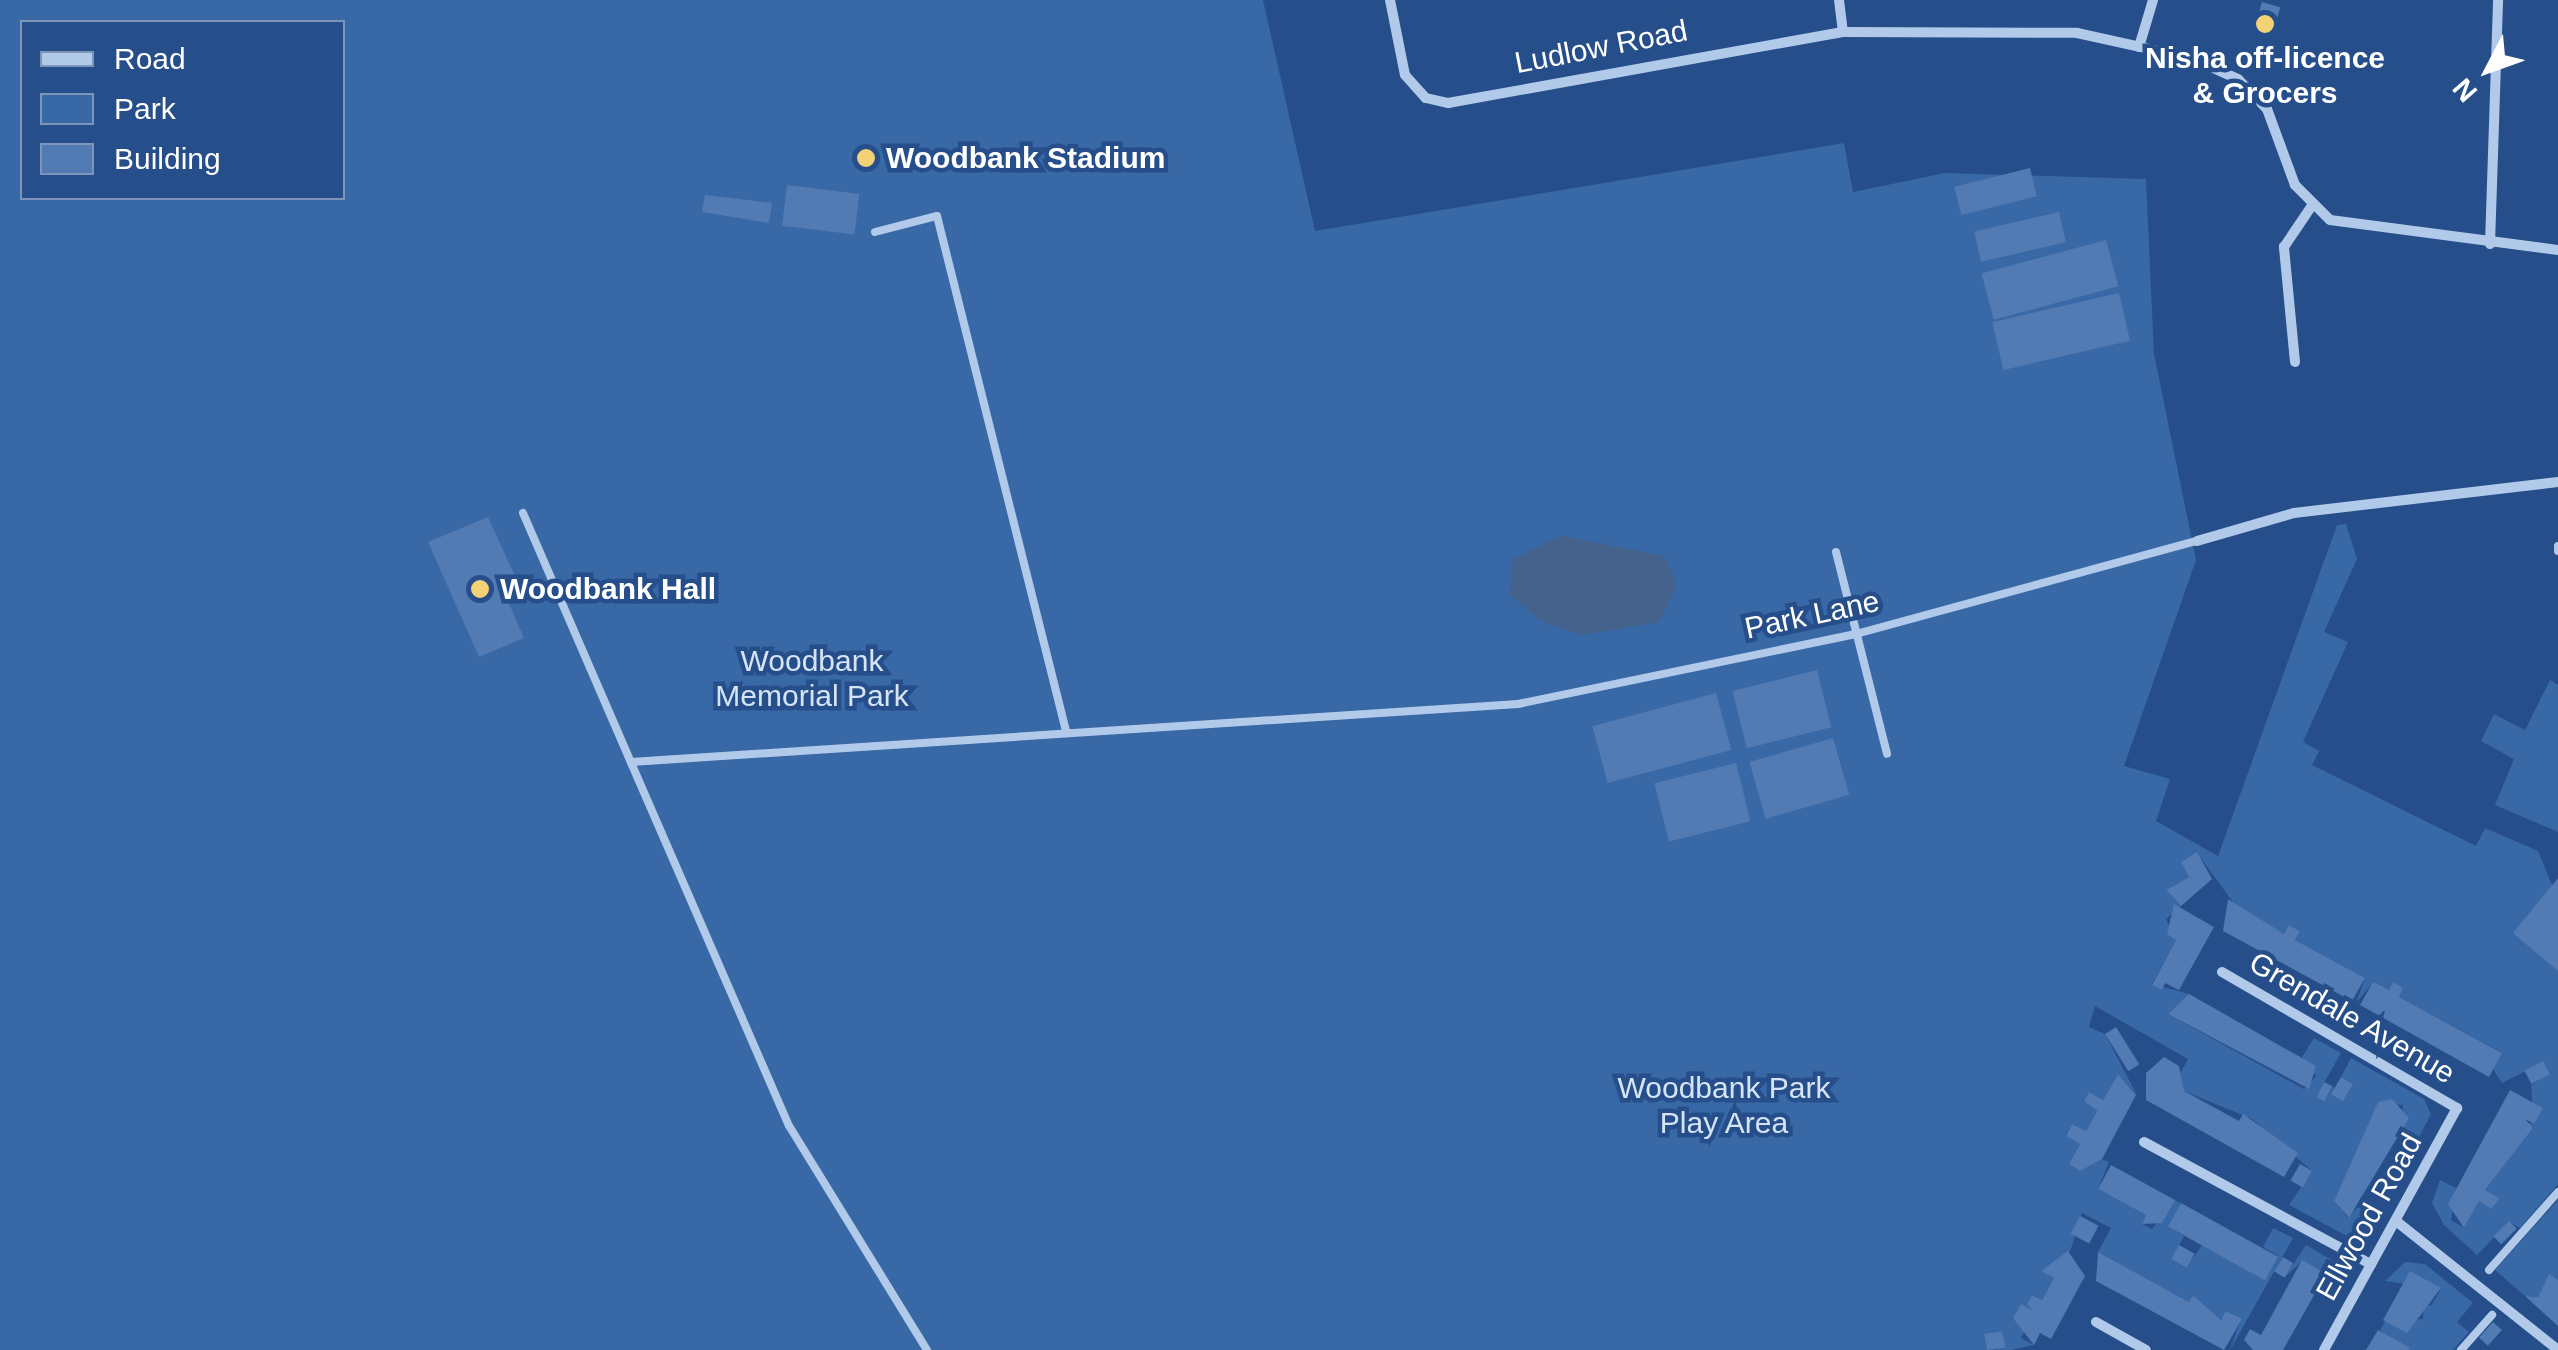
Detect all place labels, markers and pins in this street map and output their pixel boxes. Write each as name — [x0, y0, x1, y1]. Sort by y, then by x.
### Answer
marker: Nisha off-licence & Grocers — [2254, 13, 2276, 35]
place label: Nisha off-licence & Grocers — [2145, 40, 2385, 110]
place label: Woodbank Stadium — [886, 140, 1165, 176]
marker: Woodbank Stadium — [855, 147, 877, 169]
place label: Woodbank Hall — [500, 571, 716, 607]
marker: Woodbank Hall — [469, 578, 491, 600]

